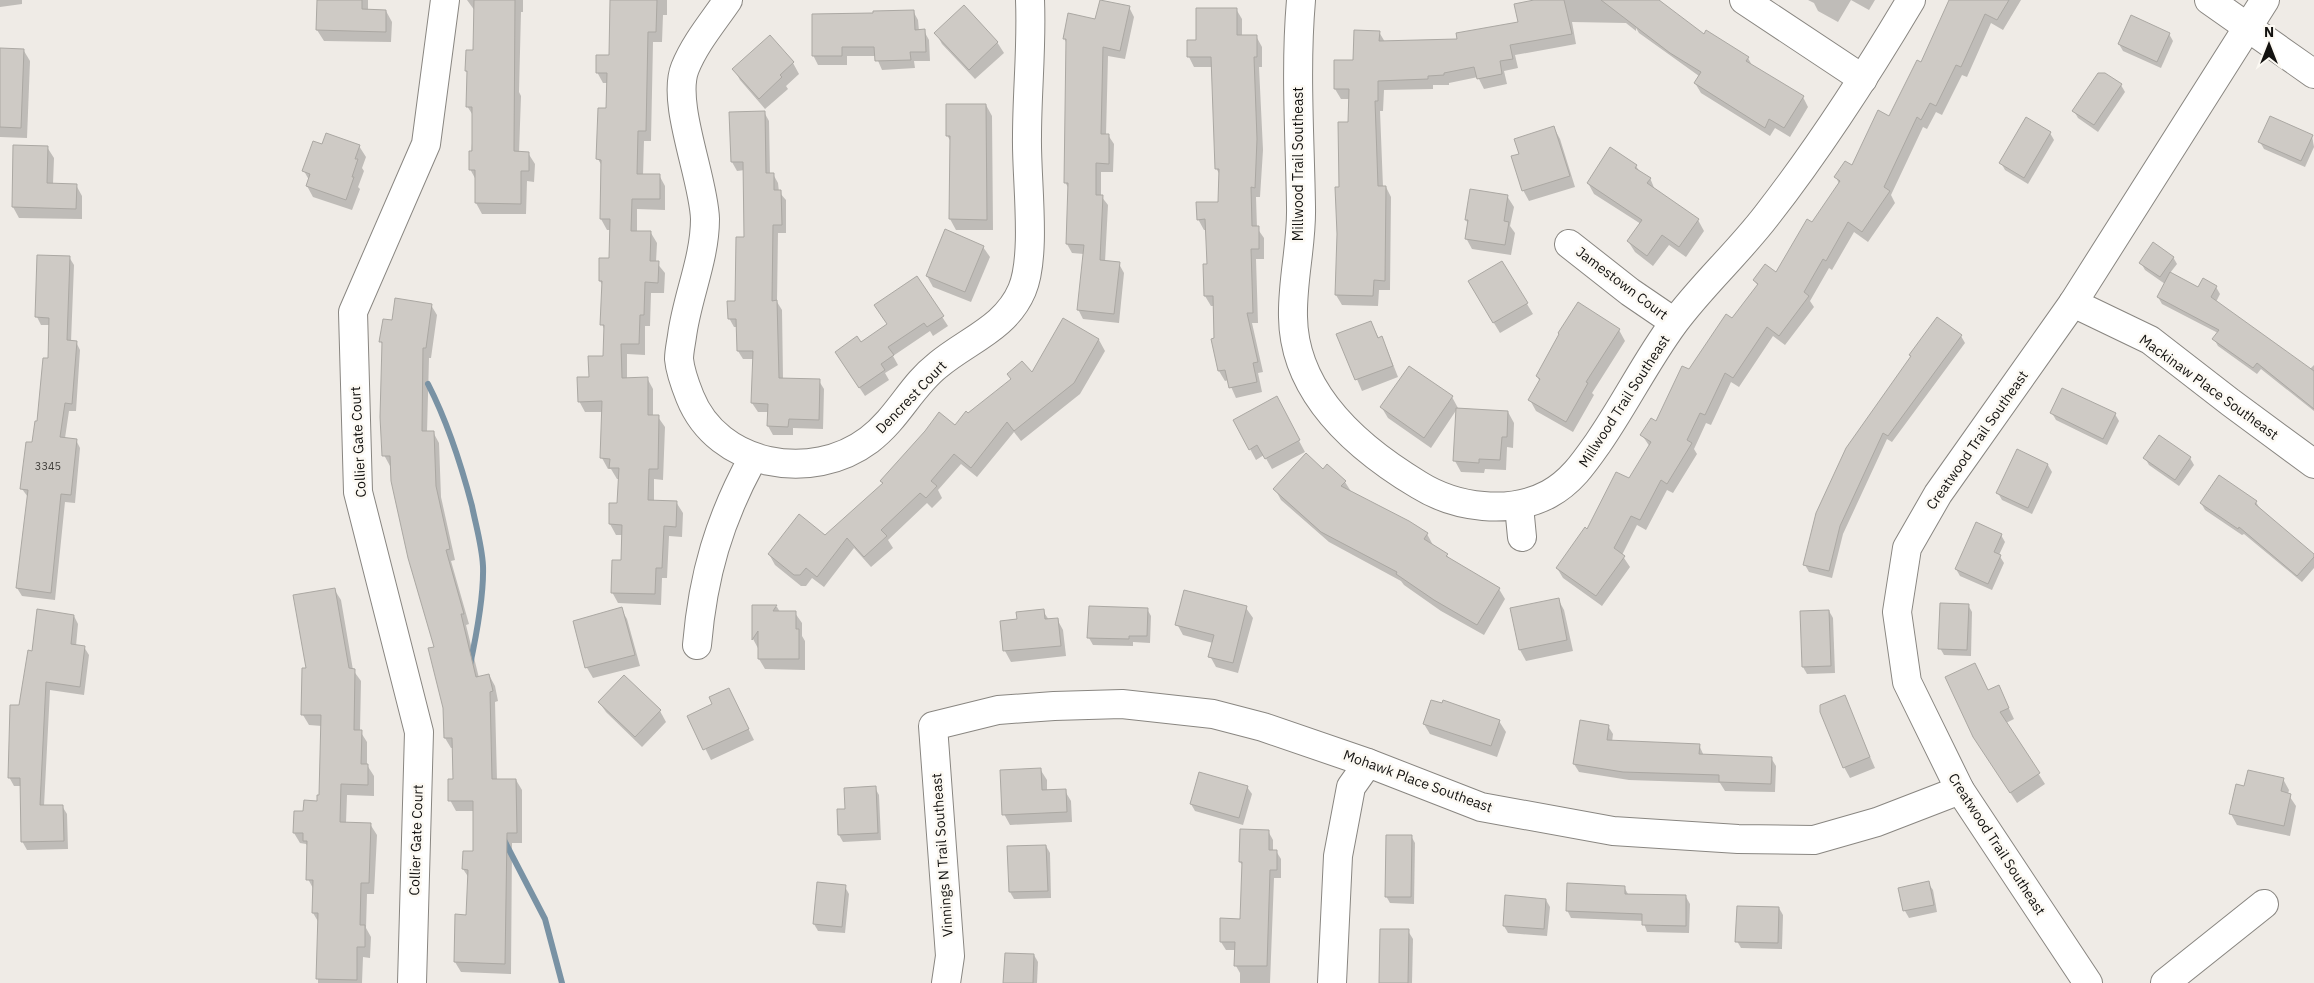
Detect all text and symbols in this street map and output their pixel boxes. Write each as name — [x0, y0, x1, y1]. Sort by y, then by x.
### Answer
north arrow — [2244, 20, 2294, 70]
text: N — [2264, 23, 2274, 41]
street label: Millwood Trail Southeast — [1289, 87, 1307, 241]
street label: Jamestown Court — [1572, 243, 1672, 323]
street label: Mackinaw Place Southeast — [2136, 330, 2282, 444]
street label: Millwood Trail Southeast — [1574, 331, 1674, 471]
street label: Dencrest Court — [872, 357, 950, 437]
street label: Creatwood Trail Southeast — [1922, 367, 2032, 513]
street label: Collier Gate Court — [346, 386, 370, 498]
house number: 3345 — [35, 459, 61, 473]
street label: Mohawk Place Southeast — [1341, 746, 1495, 816]
street label: Creatwood Trail Southeast — [1944, 770, 2050, 918]
street label: Vinnings N Trail Southeast — [927, 772, 957, 938]
street label: Collier Gate Court — [405, 784, 427, 896]

